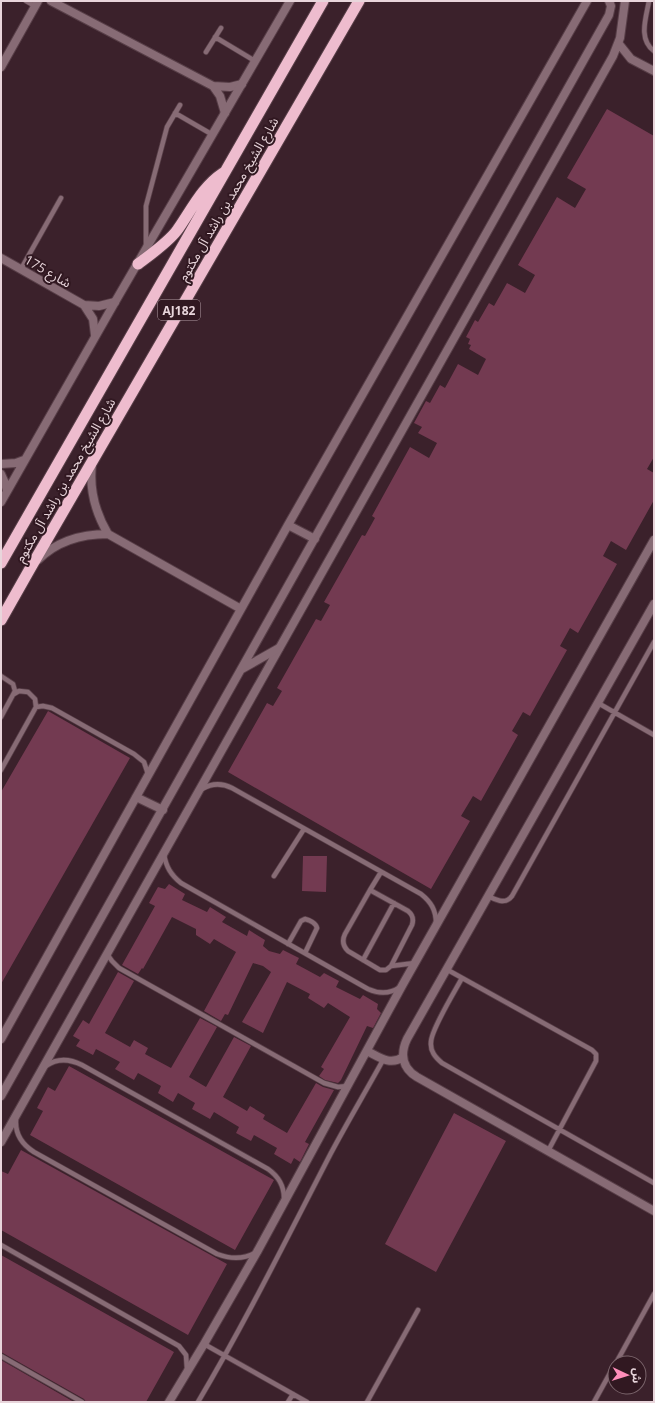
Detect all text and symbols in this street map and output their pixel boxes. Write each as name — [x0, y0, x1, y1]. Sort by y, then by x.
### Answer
street label: شارع الشيخ محمد بن راشد آل مكتوم — [174, 114, 284, 285]
street label: شارع 175 — [20, 250, 75, 293]
road number: AJ182 — [158, 300, 200, 320]
street label: شارع الشيخ محمد بن راشد آل مكتوم — [11, 395, 121, 566]
north arrow — [607, 1355, 647, 1395]
text: ش — [629, 1368, 645, 1384]

